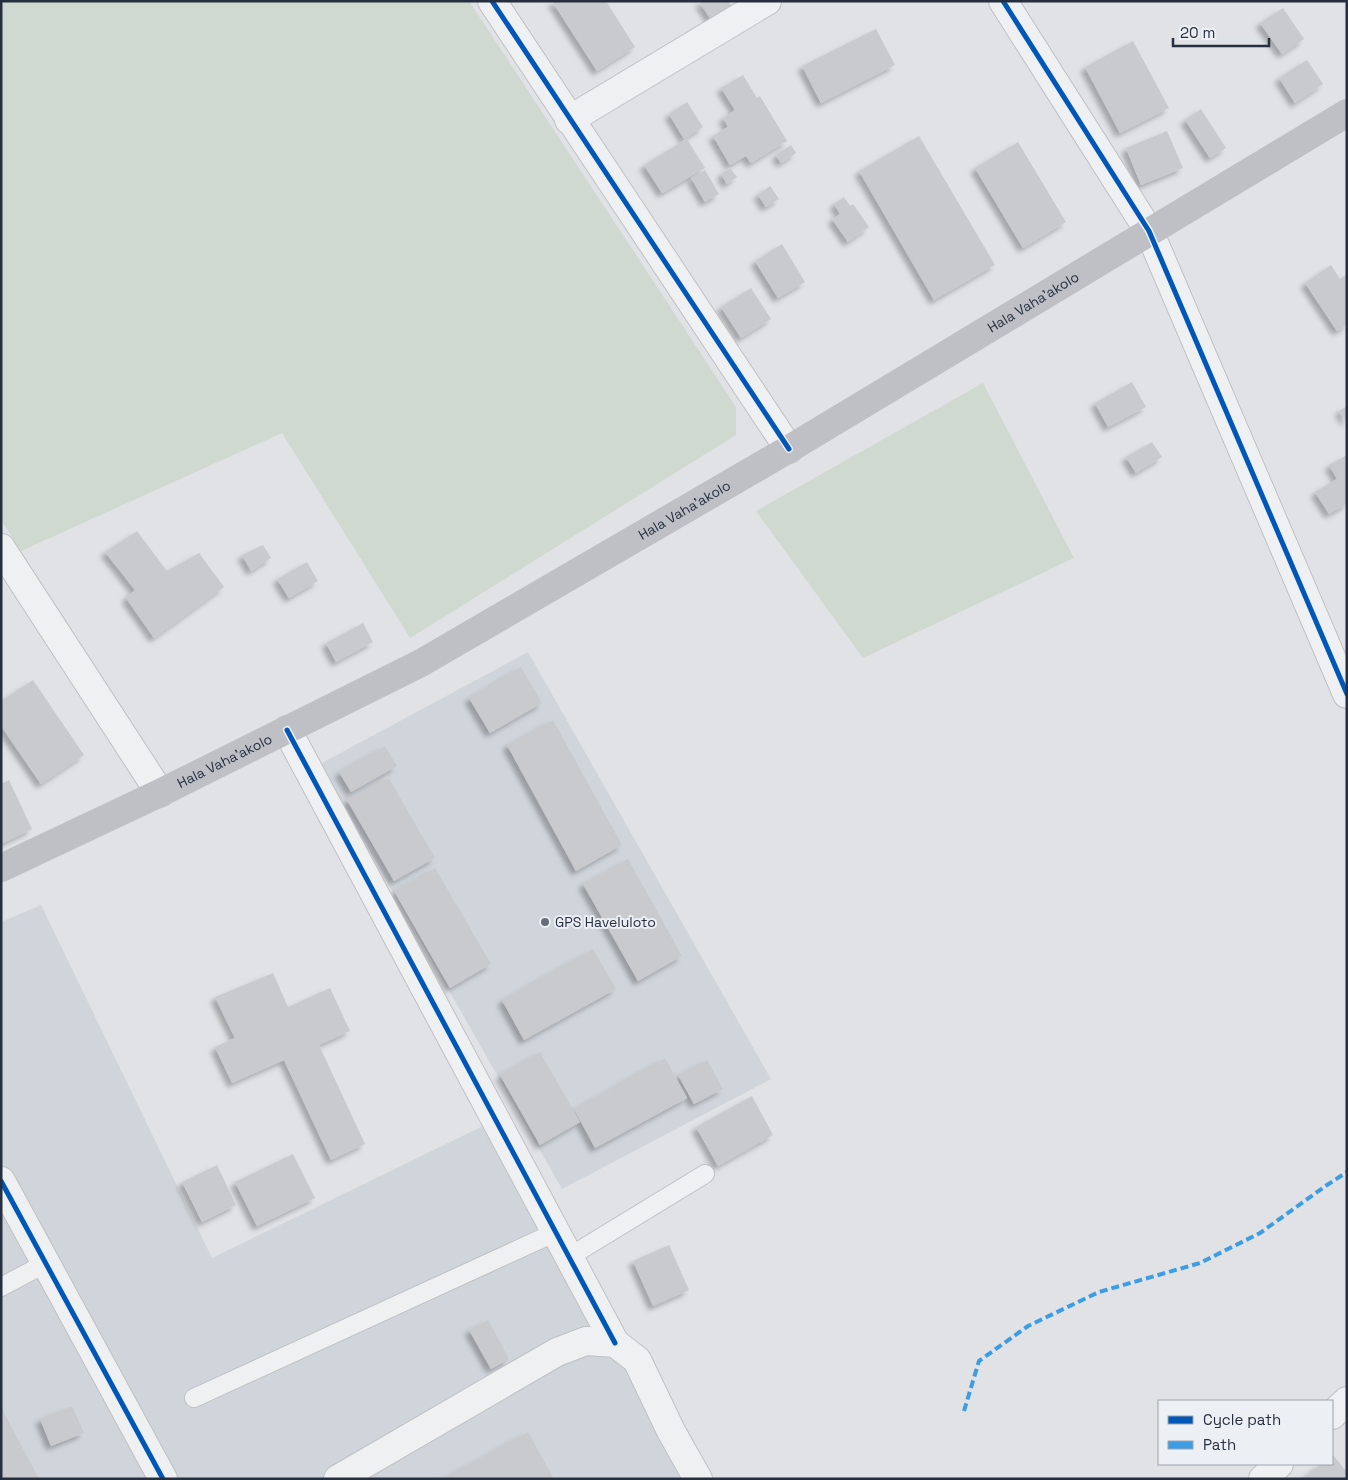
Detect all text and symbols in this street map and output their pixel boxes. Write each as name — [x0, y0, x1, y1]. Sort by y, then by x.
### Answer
scale bar — [1173, 15, 1269, 47]
text: 20 m — [1180, 23, 1215, 42]
street label: Hala Vaha'akolo — [984, 268, 1082, 337]
street label: Hala Vaha'akolo — [635, 476, 734, 544]
street label: Hala Vaha'akolo — [174, 730, 275, 792]
place label: GPS Haveluloto — [555, 913, 656, 931]
marker: GPS Haveluloto — [539, 916, 551, 928]
legend — [1158, 1400, 1333, 1465]
text: Cycle path — [1203, 1410, 1281, 1429]
text: Path — [1203, 1435, 1236, 1454]

